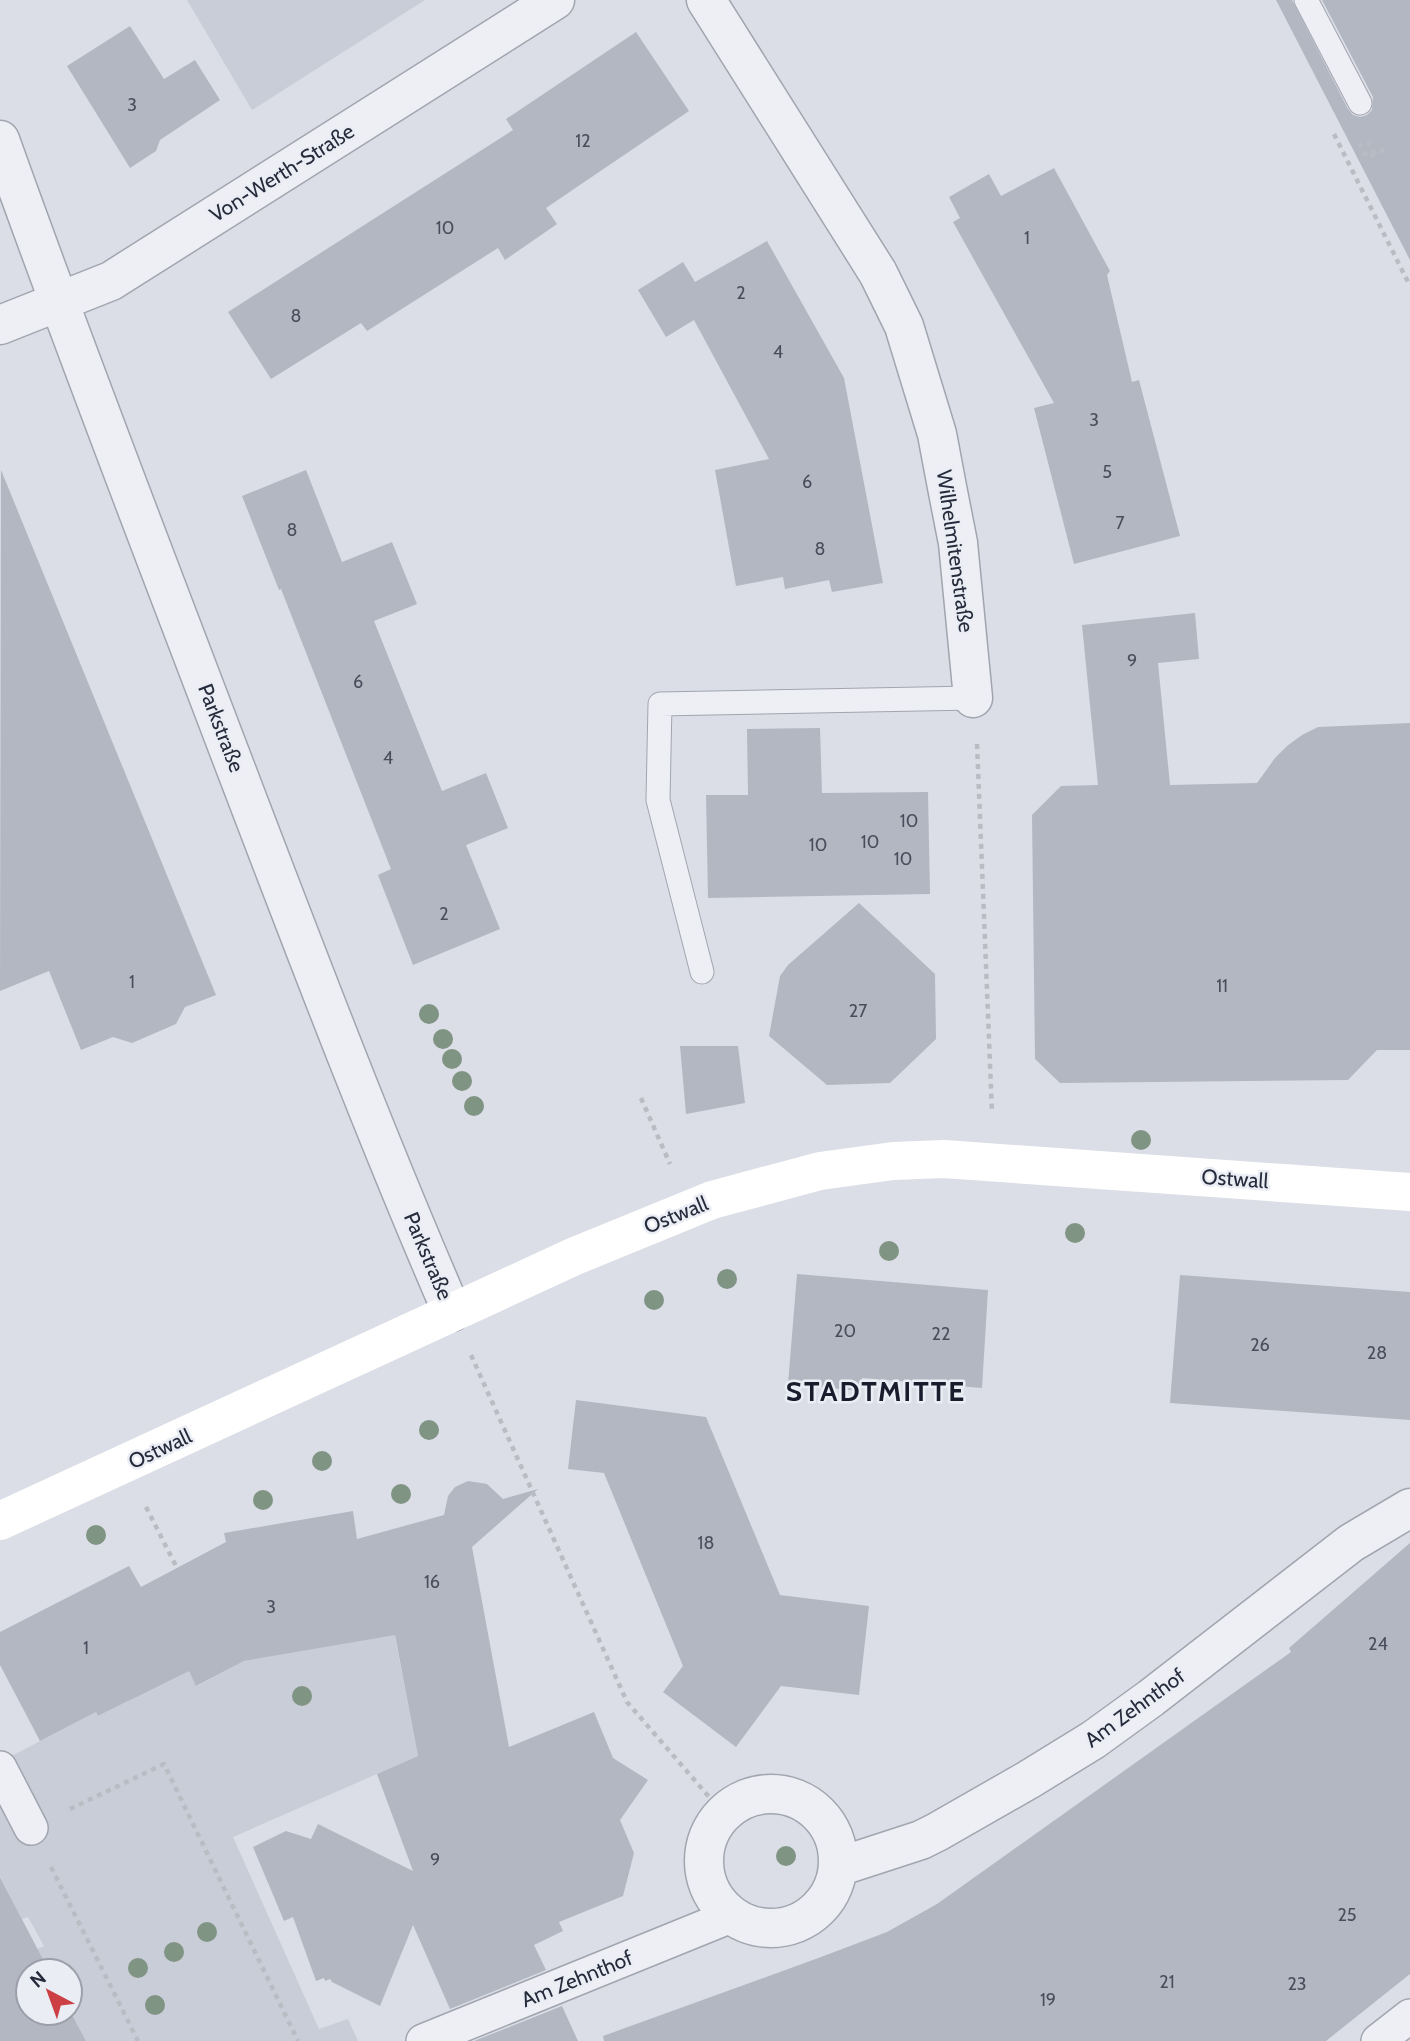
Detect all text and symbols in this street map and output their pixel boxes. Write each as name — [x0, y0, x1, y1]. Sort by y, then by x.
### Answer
house number: 3 — [127, 94, 137, 116]
street label: Von-Werth-Straße — [205, 118, 359, 227]
house number: 12 — [575, 130, 591, 152]
house number: 10 — [436, 217, 454, 239]
house number: 1 — [1024, 227, 1030, 249]
house number: 2 — [736, 282, 746, 304]
house number: 8 — [291, 305, 301, 327]
house number: 4 — [773, 341, 783, 363]
house number: 3 — [1089, 409, 1099, 431]
house number: 5 — [1102, 461, 1112, 483]
street label: Wilhelmitenstraße — [932, 468, 979, 634]
house number: 6 — [802, 471, 812, 493]
house number: 7 — [1115, 512, 1125, 534]
house number: 8 — [287, 519, 297, 541]
house number: 8 — [815, 538, 825, 560]
house number: 9 — [1127, 650, 1137, 672]
house number: 6 — [353, 671, 363, 693]
street label: Parkstraße — [193, 680, 250, 776]
house number: 4 — [383, 747, 393, 769]
house number: 10 — [900, 810, 918, 832]
house number: 10 — [861, 831, 879, 853]
house number: 10 — [809, 834, 827, 856]
house number: 10 — [894, 848, 912, 870]
house number: 2 — [439, 903, 449, 925]
house number: 1 — [129, 971, 135, 993]
house number: 11 — [1216, 975, 1228, 997]
house number: 27 — [849, 1000, 867, 1022]
street label: Ostwall — [1201, 1164, 1269, 1193]
street label: Ostwall — [640, 1190, 712, 1239]
street label: Parkstraße — [399, 1208, 458, 1304]
house number: 20 — [834, 1320, 856, 1342]
house number: 22 — [932, 1323, 950, 1345]
house number: 26 — [1250, 1334, 1270, 1356]
house number: 28 — [1367, 1342, 1387, 1364]
district label: STADTMITTE — [786, 1374, 966, 1408]
street label: Ostwall — [124, 1423, 195, 1474]
house number: 18 — [698, 1532, 714, 1554]
house number: 16 — [424, 1571, 440, 1593]
house number: 3 — [266, 1596, 276, 1618]
house number: 24 — [1368, 1633, 1388, 1655]
house number: 1 — [83, 1637, 89, 1659]
street label: Am Zehnthof — [1080, 1663, 1190, 1752]
house number: 9 — [430, 1849, 440, 1871]
house number: 25 — [1337, 1904, 1357, 1926]
street label: Am Zehnthof — [518, 1945, 636, 2012]
north arrow — [14, 1957, 84, 2027]
text: N — [26, 1966, 51, 1993]
house number: 21 — [1159, 1971, 1175, 1993]
house number: 23 — [1287, 1973, 1307, 1995]
house number: 19 — [1040, 1989, 1056, 2011]

